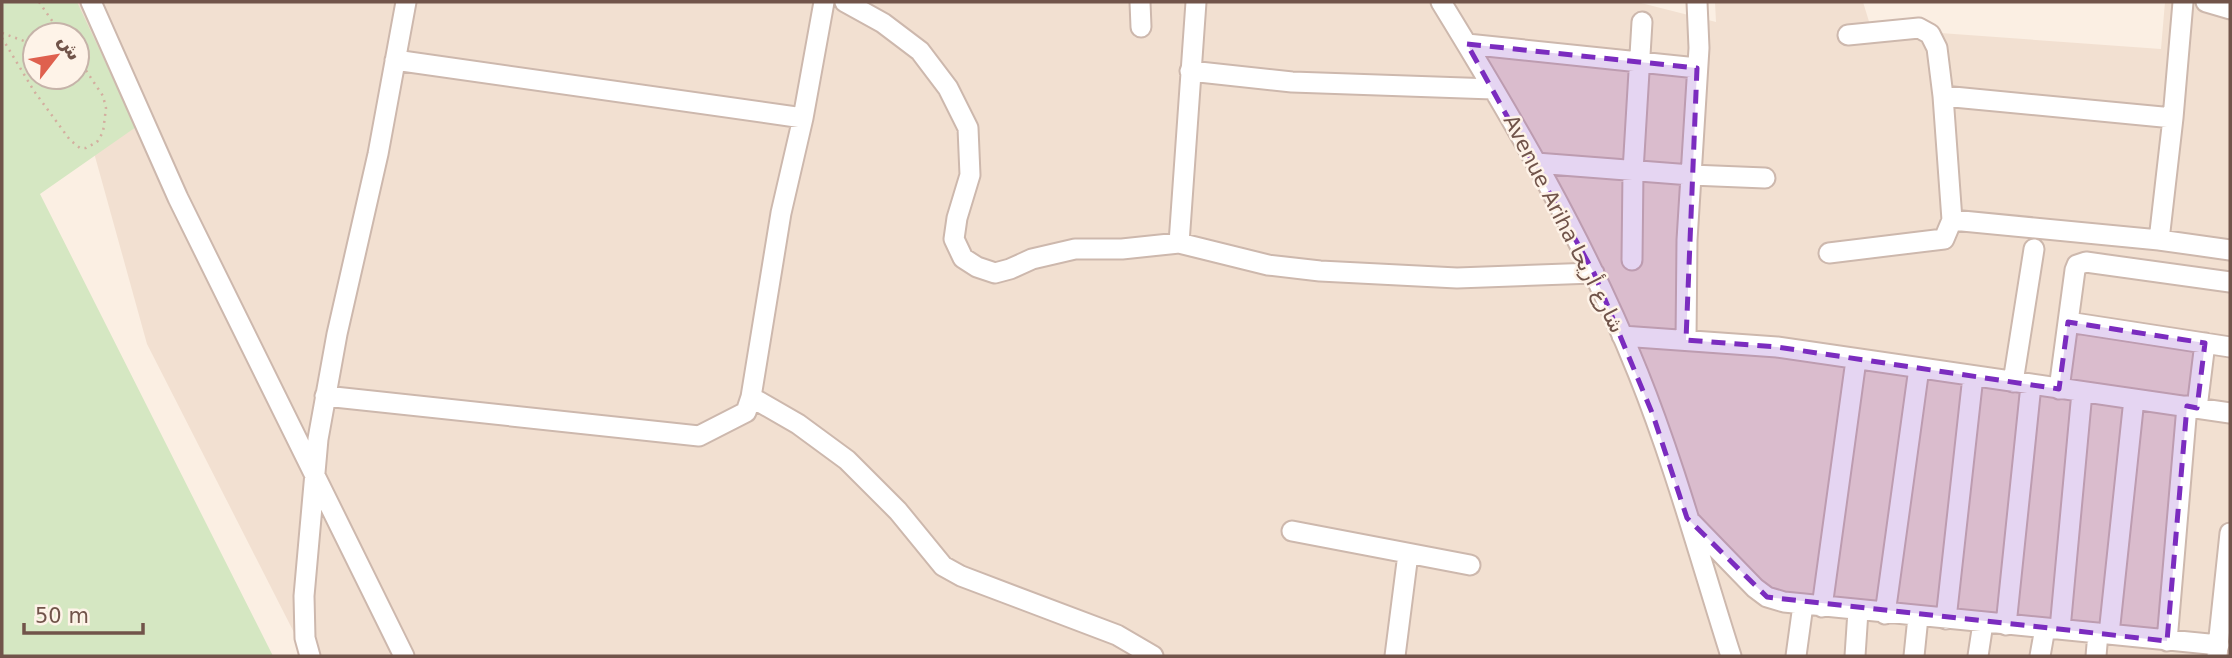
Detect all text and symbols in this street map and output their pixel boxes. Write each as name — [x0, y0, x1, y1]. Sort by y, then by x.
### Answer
north arrow — [21, 21, 91, 91]
text: ش — [54, 30, 87, 65]
street label: Avenue Ariha شارع أريحا — [1498, 110, 1631, 337]
scale bar — [24, 592, 144, 636]
text: 50 m — [35, 604, 89, 628]

